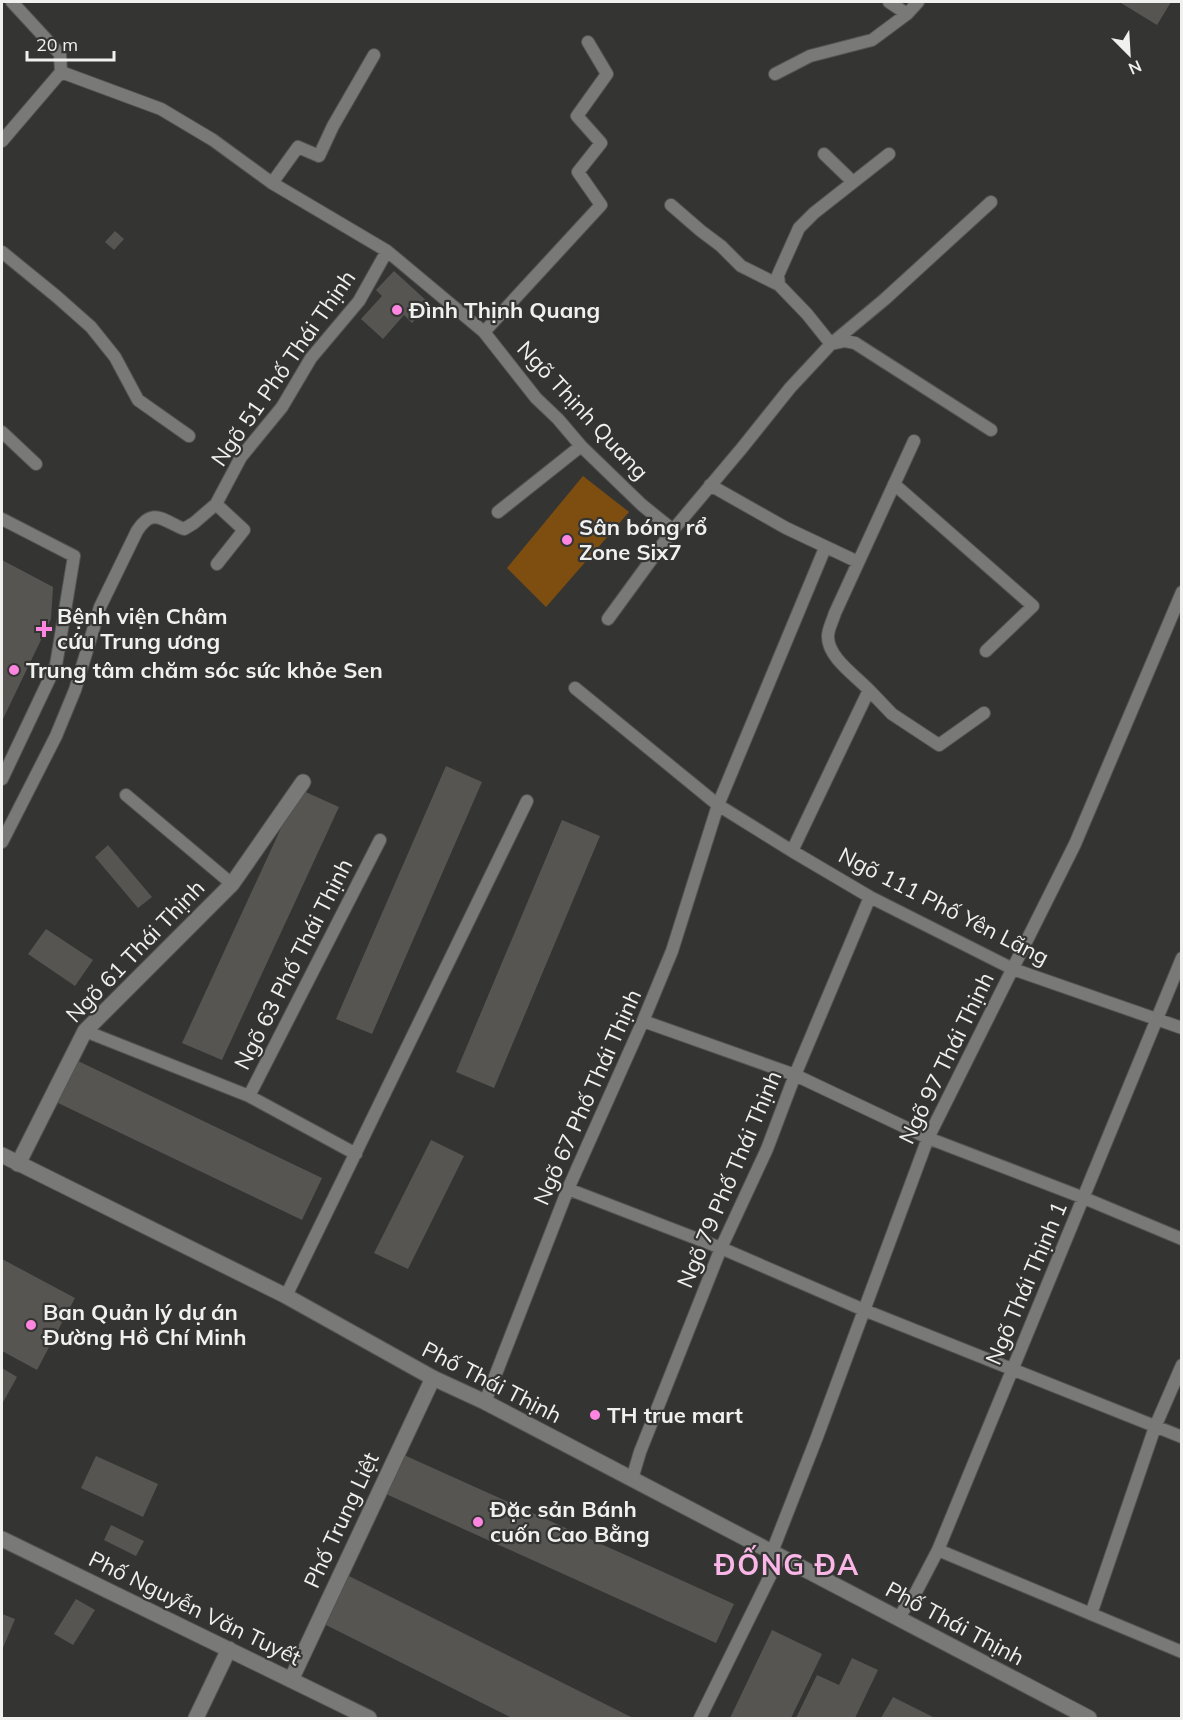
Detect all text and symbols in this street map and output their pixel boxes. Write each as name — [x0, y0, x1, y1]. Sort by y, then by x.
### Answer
scale bar — [27, 24, 114, 62]
north arrow — [1099, 24, 1159, 84]
text: 20 m — [36, 33, 78, 56]
text: N — [1126, 56, 1145, 79]
street label: Ngõ 51 Phố Thái Thịnh — [205, 264, 361, 472]
place label: Đình Thịnh Quang — [408, 296, 600, 324]
marker: Đình Thịnh Quang — [390, 303, 404, 317]
street label: Ngõ Thịnh Quang — [511, 335, 655, 485]
place label: Sân bóng rổ Zone Six7 — [579, 513, 707, 566]
marker: Sân bóng rổ Zone Six7 — [560, 533, 574, 547]
place label: Bệnh viện Châm cứu Trung ương — [57, 602, 228, 655]
marker: Bệnh viện Châm cứu Trung ương — [35, 620, 53, 638]
place label: Trung tâm chăm sóc sức khỏe Sen — [26, 656, 383, 684]
marker: Trung tâm chăm sóc sức khỏe Sen — [7, 663, 21, 677]
street label: Ngõ 111 Phố Yên Lãng — [834, 841, 1054, 971]
street label: Ngõ 63 Phố Thái Thịnh — [228, 854, 358, 1074]
street label: Ngõ 61 Thái Thịnh — [60, 874, 210, 1028]
street label: Ngõ 97 Thái Thịnh — [892, 968, 1000, 1148]
street label: Ngõ 67 Phố Thái Thịnh — [527, 985, 647, 1209]
street label: Ngõ 79 Phố Thái Thịnh — [671, 1066, 787, 1292]
street label: Ngõ Thái Thịnh 1 — [979, 1197, 1073, 1369]
place label: Ban Quản lý dự án Đường Hồ Chí Minh — [42, 1298, 246, 1351]
marker: Ban Quản lý dự án Đường Hồ Chí Minh — [24, 1318, 38, 1332]
street label: Phố Thái Thịnh — [417, 1335, 567, 1429]
place label: TH true mart — [607, 1401, 743, 1429]
marker: TH true mart — [588, 1408, 602, 1422]
street label: Phố Trung Liệt — [297, 1447, 385, 1592]
place label: Đặc sản Bánh cuốn Cao Bằng — [489, 1495, 650, 1548]
marker: Đặc sản Bánh cuốn Cao Bằng — [471, 1515, 485, 1529]
street label: Phố Nguyễn Văn Tuyết — [84, 1544, 306, 1672]
district label: ĐỐNG ĐA — [713, 1545, 860, 1582]
street label: Phố Thái Thịnh — [881, 1575, 1029, 1671]

